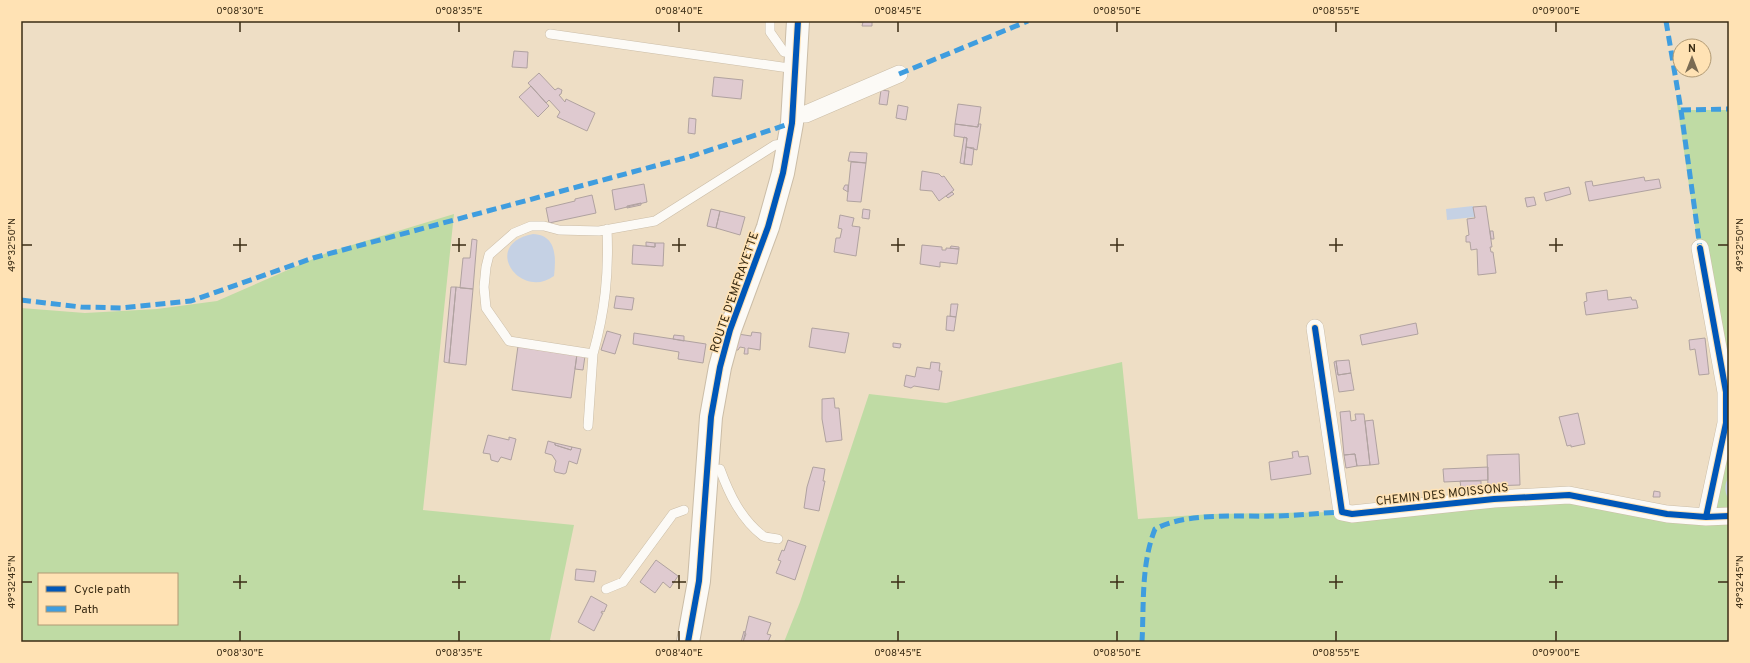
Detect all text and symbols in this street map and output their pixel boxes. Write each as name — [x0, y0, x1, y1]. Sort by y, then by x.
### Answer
text: 0°08'30"E — [216, 5, 264, 18]
text: 0°08'35"E — [435, 5, 483, 18]
text: 0°08'40"E — [655, 5, 703, 18]
text: 0°08'45"E — [874, 5, 922, 18]
text: 0°08'50"E — [1093, 5, 1141, 18]
text: 0°08'55"E — [1312, 5, 1360, 18]
text: 0°09'00"E — [1532, 5, 1580, 18]
north arrow — [1672, 38, 1712, 78]
text: N — [1688, 42, 1696, 56]
text: 49°32'50"N — [6, 218, 19, 272]
text: 49°32'50"N — [1734, 218, 1747, 272]
street label: ROUTE D'EMFRAYETTE — [707, 230, 763, 355]
street label: CHEMIN DES MOISSONS — [1375, 480, 1509, 510]
text: 49°32'45"N — [6, 555, 19, 609]
text: 49°32'45"N — [1734, 555, 1747, 609]
legend — [38, 573, 178, 625]
text: Cycle path — [74, 582, 131, 598]
text: Path — [74, 602, 99, 618]
text: 0°08'30"E — [216, 647, 264, 660]
text: 0°08'35"E — [435, 647, 483, 660]
text: 0°08'40"E — [655, 647, 703, 660]
text: 0°08'45"E — [874, 647, 922, 660]
text: 0°08'50"E — [1093, 647, 1141, 660]
text: 0°08'55"E — [1312, 647, 1360, 660]
text: 0°09'00"E — [1532, 647, 1580, 660]

